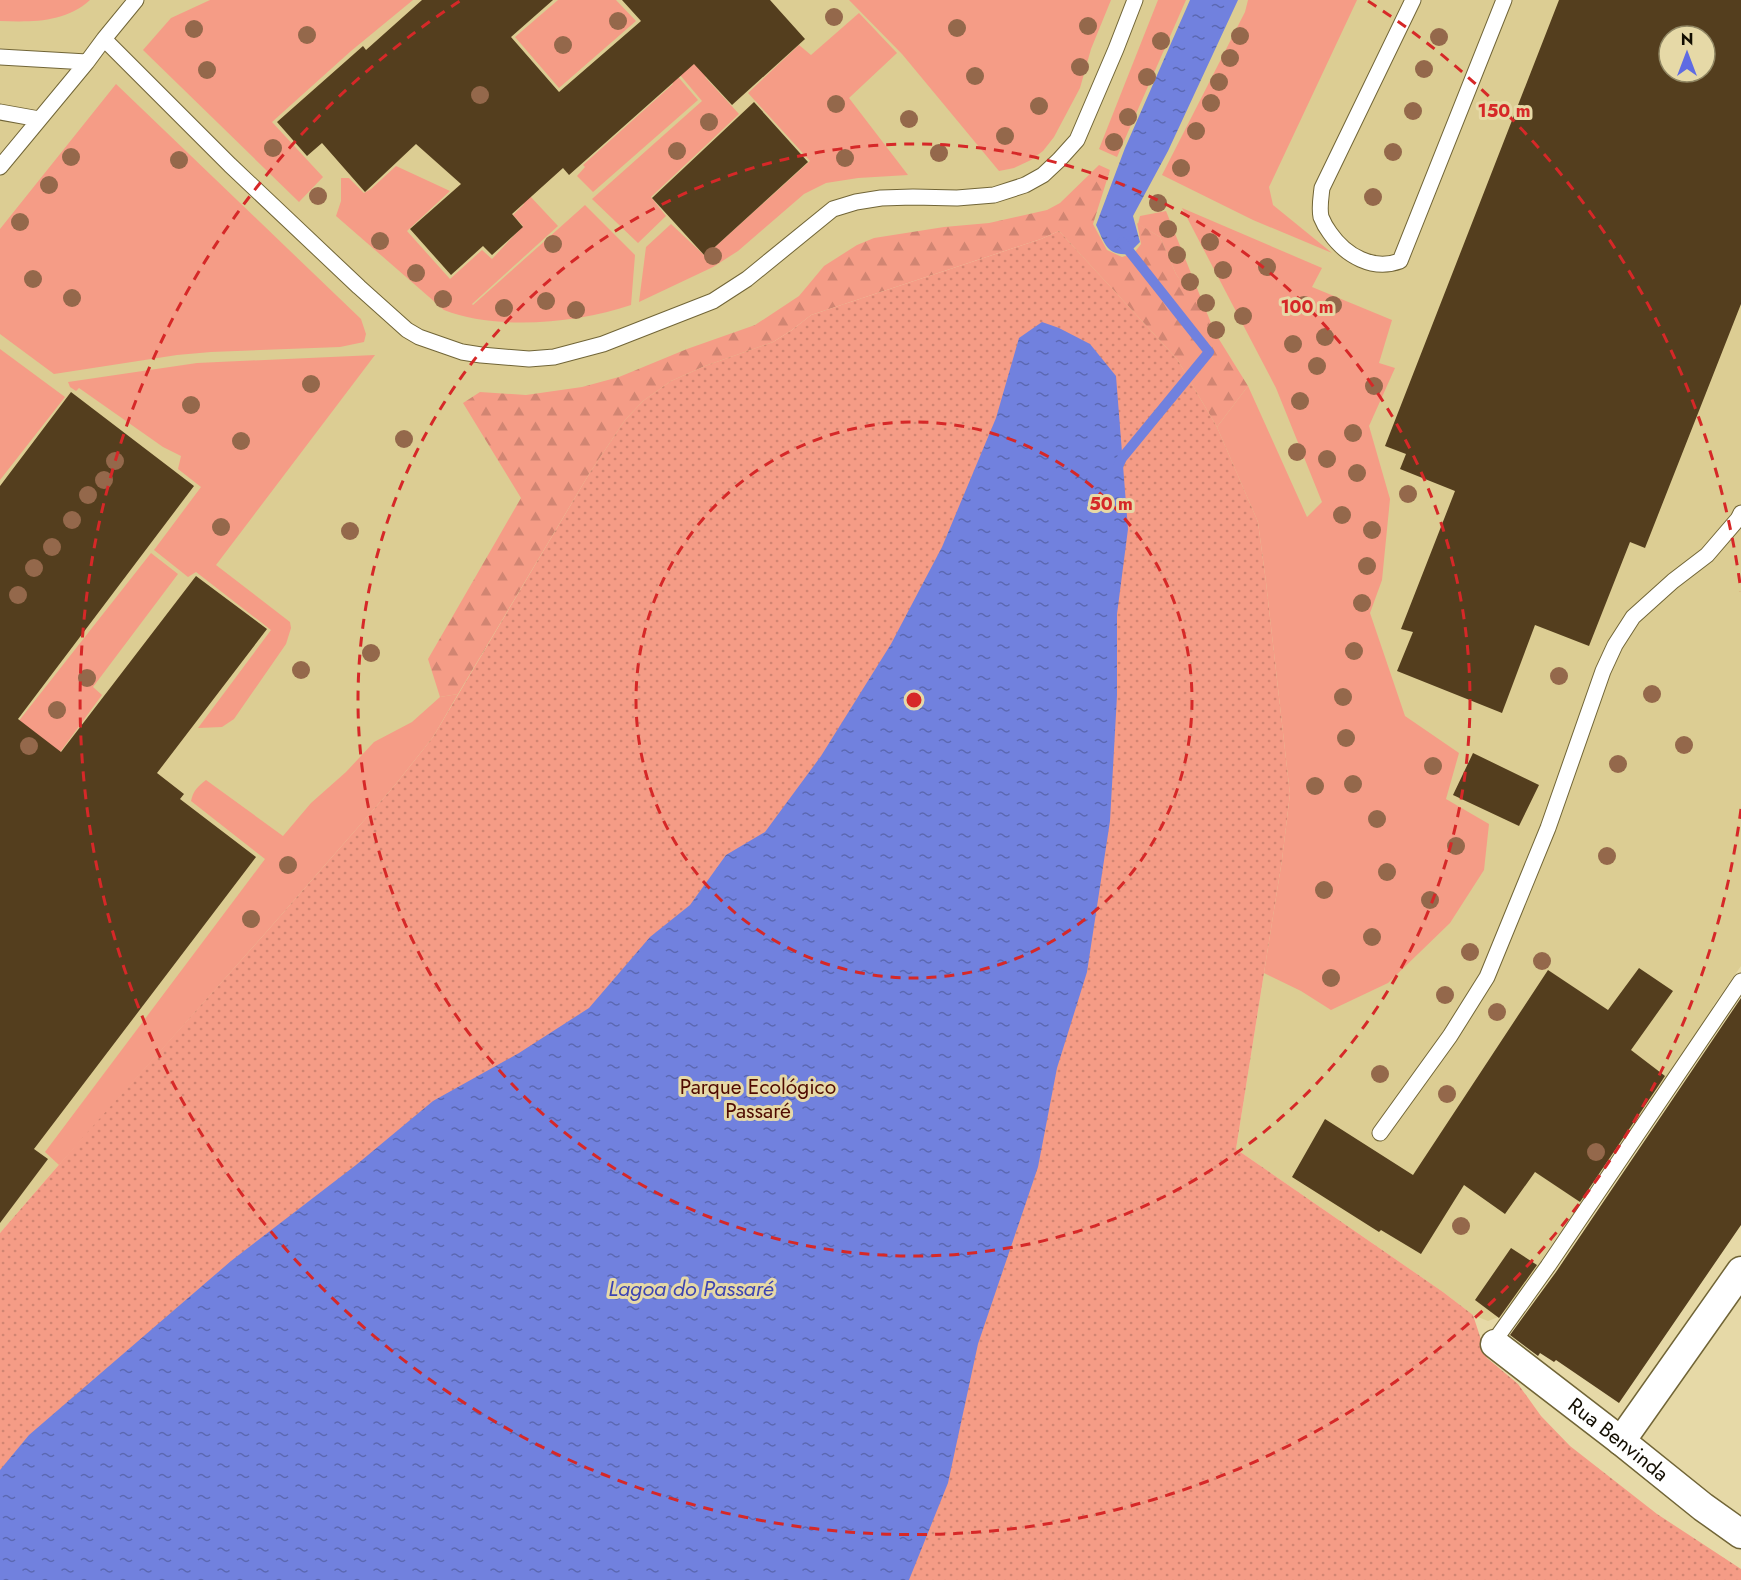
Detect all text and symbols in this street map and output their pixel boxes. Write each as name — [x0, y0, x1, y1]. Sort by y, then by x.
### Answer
north arrow — [1657, 24, 1717, 84]
text: N — [1681, 28, 1693, 51]
text: 150 m — [1478, 98, 1530, 124]
text: 100 m — [1280, 294, 1334, 320]
text: 50 m — [1089, 491, 1133, 517]
centre of rings — [904, 690, 924, 710]
park label: Parque Ecológico Passaré — [680, 1072, 836, 1126]
water label: Lagoa do Passaré — [608, 1272, 775, 1304]
street label: Rua Benvinda — [1562, 1391, 1675, 1489]

